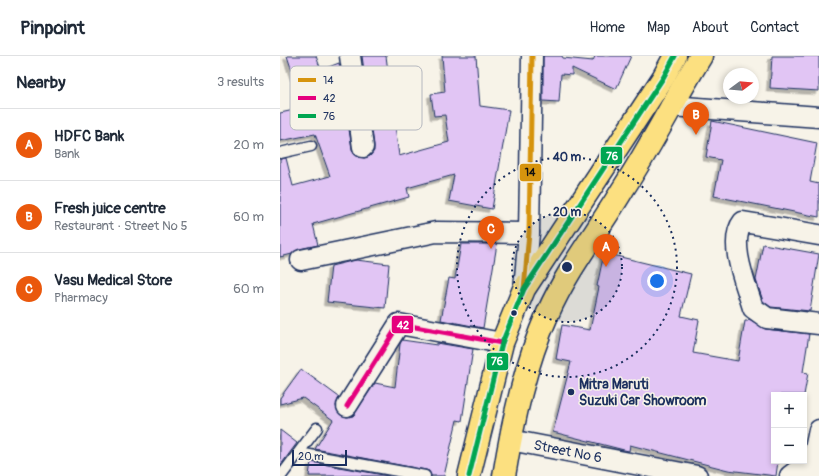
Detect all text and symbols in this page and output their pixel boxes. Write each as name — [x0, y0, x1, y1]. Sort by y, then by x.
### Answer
text: Pinpoint — [20, 16, 85, 40]
text: Home — [590, 19, 625, 36]
text: Map — [647, 19, 670, 36]
text: About — [692, 19, 728, 36]
text: Contact — [750, 19, 799, 36]
legend — [290, 66, 422, 130]
north arrow — [723, 68, 759, 104]
text: Nearby — [16, 72, 65, 93]
text: 3 results — [217, 74, 264, 90]
text: 14 — [323, 74, 334, 87]
text: 42 — [323, 92, 336, 105]
pin: B — [683, 102, 709, 135]
text: 76 — [323, 110, 335, 123]
text: HDFC Bank — [54, 127, 124, 146]
text: A — [25, 137, 33, 153]
text: 20 m — [233, 137, 264, 153]
text: Bank — [54, 146, 80, 162]
line badge: 76 — [600, 146, 623, 165]
text: 40 m — [552, 150, 582, 165]
text: 76 — [606, 150, 619, 163]
line badge: 14 — [519, 163, 542, 182]
text: 14 — [525, 166, 536, 179]
text: Fresh juice centre — [54, 199, 166, 218]
text: 20 m — [553, 205, 581, 220]
text: B — [25, 209, 33, 225]
text: 60 m — [233, 209, 264, 225]
pin: C — [478, 216, 504, 249]
text: Restaurant · Street No 5 — [54, 218, 188, 234]
pin: A — [593, 234, 619, 267]
centre of rings — [560, 260, 574, 274]
text: Vasu Medical Store — [54, 271, 172, 290]
your location — [647, 271, 667, 291]
text: C — [25, 281, 33, 297]
text: 60 m — [233, 281, 264, 297]
text: Pharmacy — [54, 290, 108, 306]
unlabelled marker — [509, 308, 519, 318]
line badge: 42 — [391, 315, 414, 334]
text: 42 — [396, 319, 409, 332]
line badge: 76 — [486, 352, 509, 371]
text: 76 — [491, 355, 504, 368]
place label: Mitra Maruti Suzuki Car Showroom — [579, 376, 707, 409]
marker: Mitra Maruti Suzuki Car Showroom — [566, 387, 576, 397]
map controls — [771, 392, 807, 464]
button: + — [771, 392, 807, 428]
button: − — [771, 428, 807, 464]
street label: Street No 6 — [532, 437, 603, 466]
scale bar — [292, 448, 347, 467]
text: 20 m — [298, 450, 324, 463]

